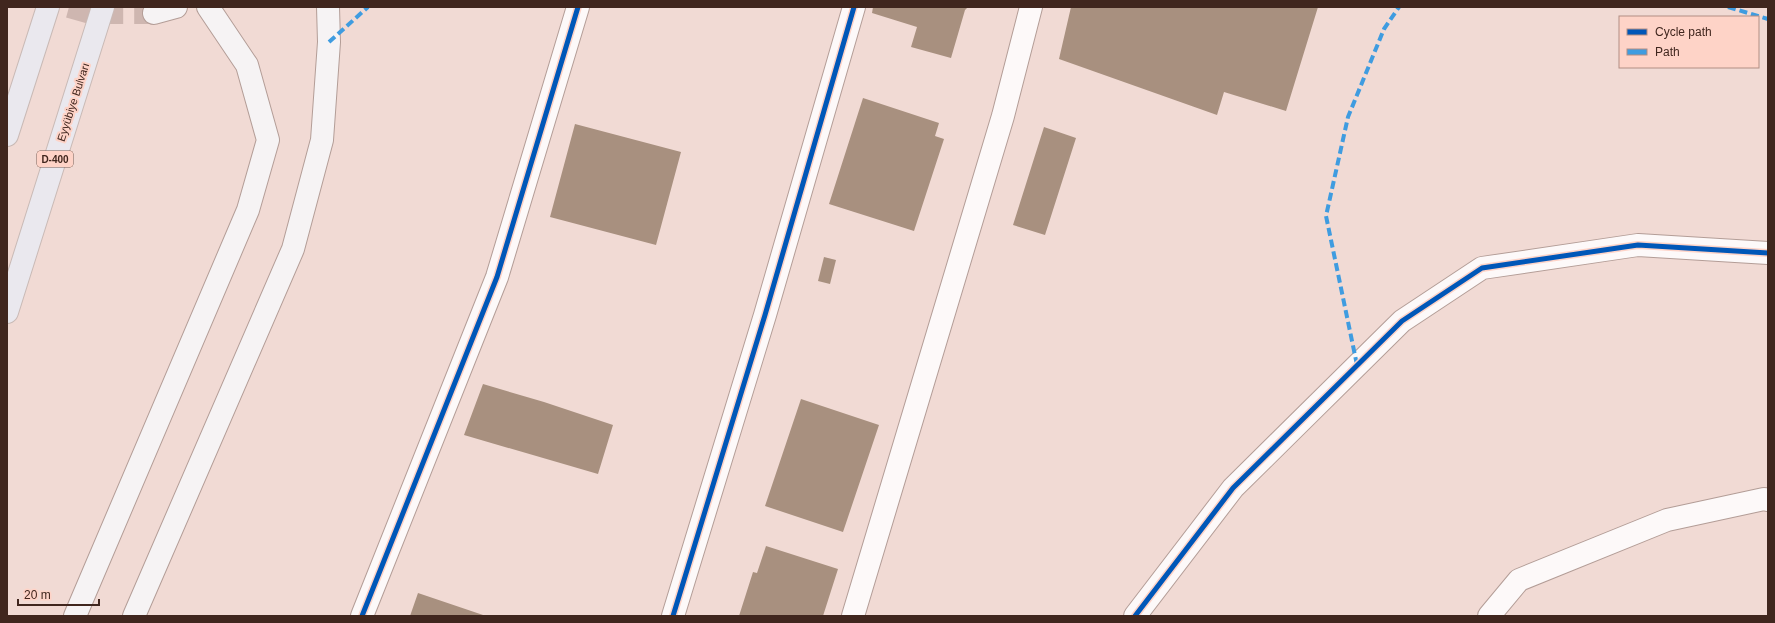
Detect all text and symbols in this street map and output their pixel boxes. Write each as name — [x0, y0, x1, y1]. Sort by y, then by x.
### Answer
legend — [1619, 16, 1759, 68]
text: Cycle path — [1655, 25, 1712, 39]
text: Path — [1655, 45, 1680, 59]
street label: Eyyübiye Bulvarı — [55, 61, 91, 143]
road number: D-400 — [37, 151, 73, 167]
scale bar — [18, 581, 99, 607]
text: 20 m — [24, 588, 51, 602]

